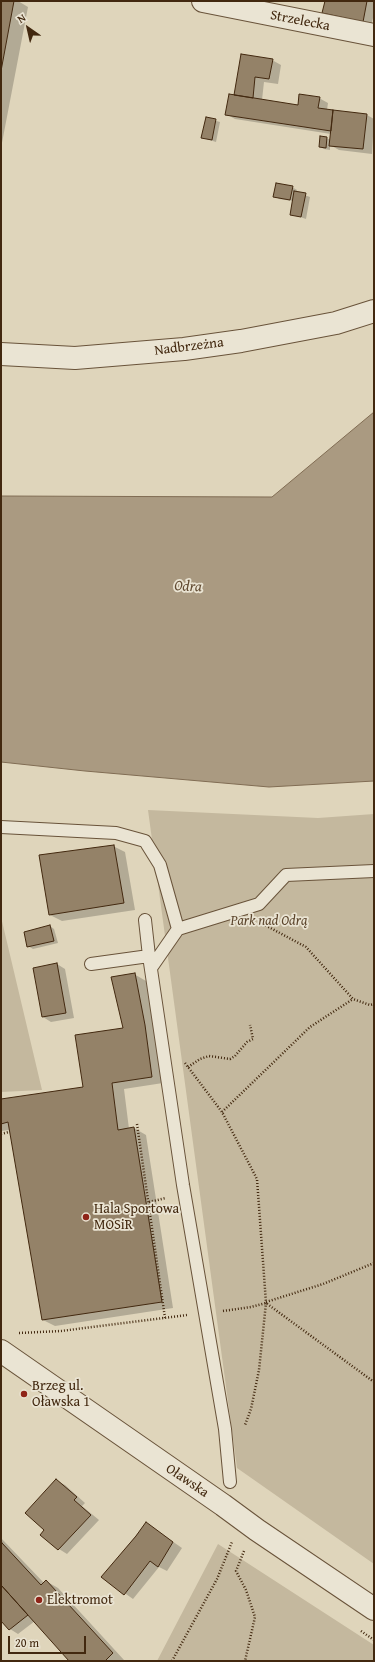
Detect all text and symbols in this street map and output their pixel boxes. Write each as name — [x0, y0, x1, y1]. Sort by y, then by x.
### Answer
street label: Strzelecka — [269, 7, 331, 35]
north arrow — [8, 8, 48, 48]
text: N — [14, 9, 29, 27]
street label: Nadbrzeżna — [153, 334, 225, 360]
water label: Odra — [174, 577, 202, 597]
park label: Park nad Odrą — [231, 913, 307, 929]
place label: Hala Sportowa MOSiR — [94, 1201, 179, 1234]
marker: Hala Sportowa MOSiR — [81, 1212, 91, 1222]
place label: Brzeg ul. Oławska 1 — [32, 1378, 90, 1410]
marker: Brzeg ul. Oławska 1 — [19, 1389, 29, 1399]
street label: Oławska — [162, 1461, 212, 1501]
place label: Elektromot — [47, 1592, 113, 1608]
marker: Elektromot — [34, 1595, 44, 1605]
scale bar — [10, 1628, 88, 1654]
text: 20 m — [15, 1634, 39, 1651]

